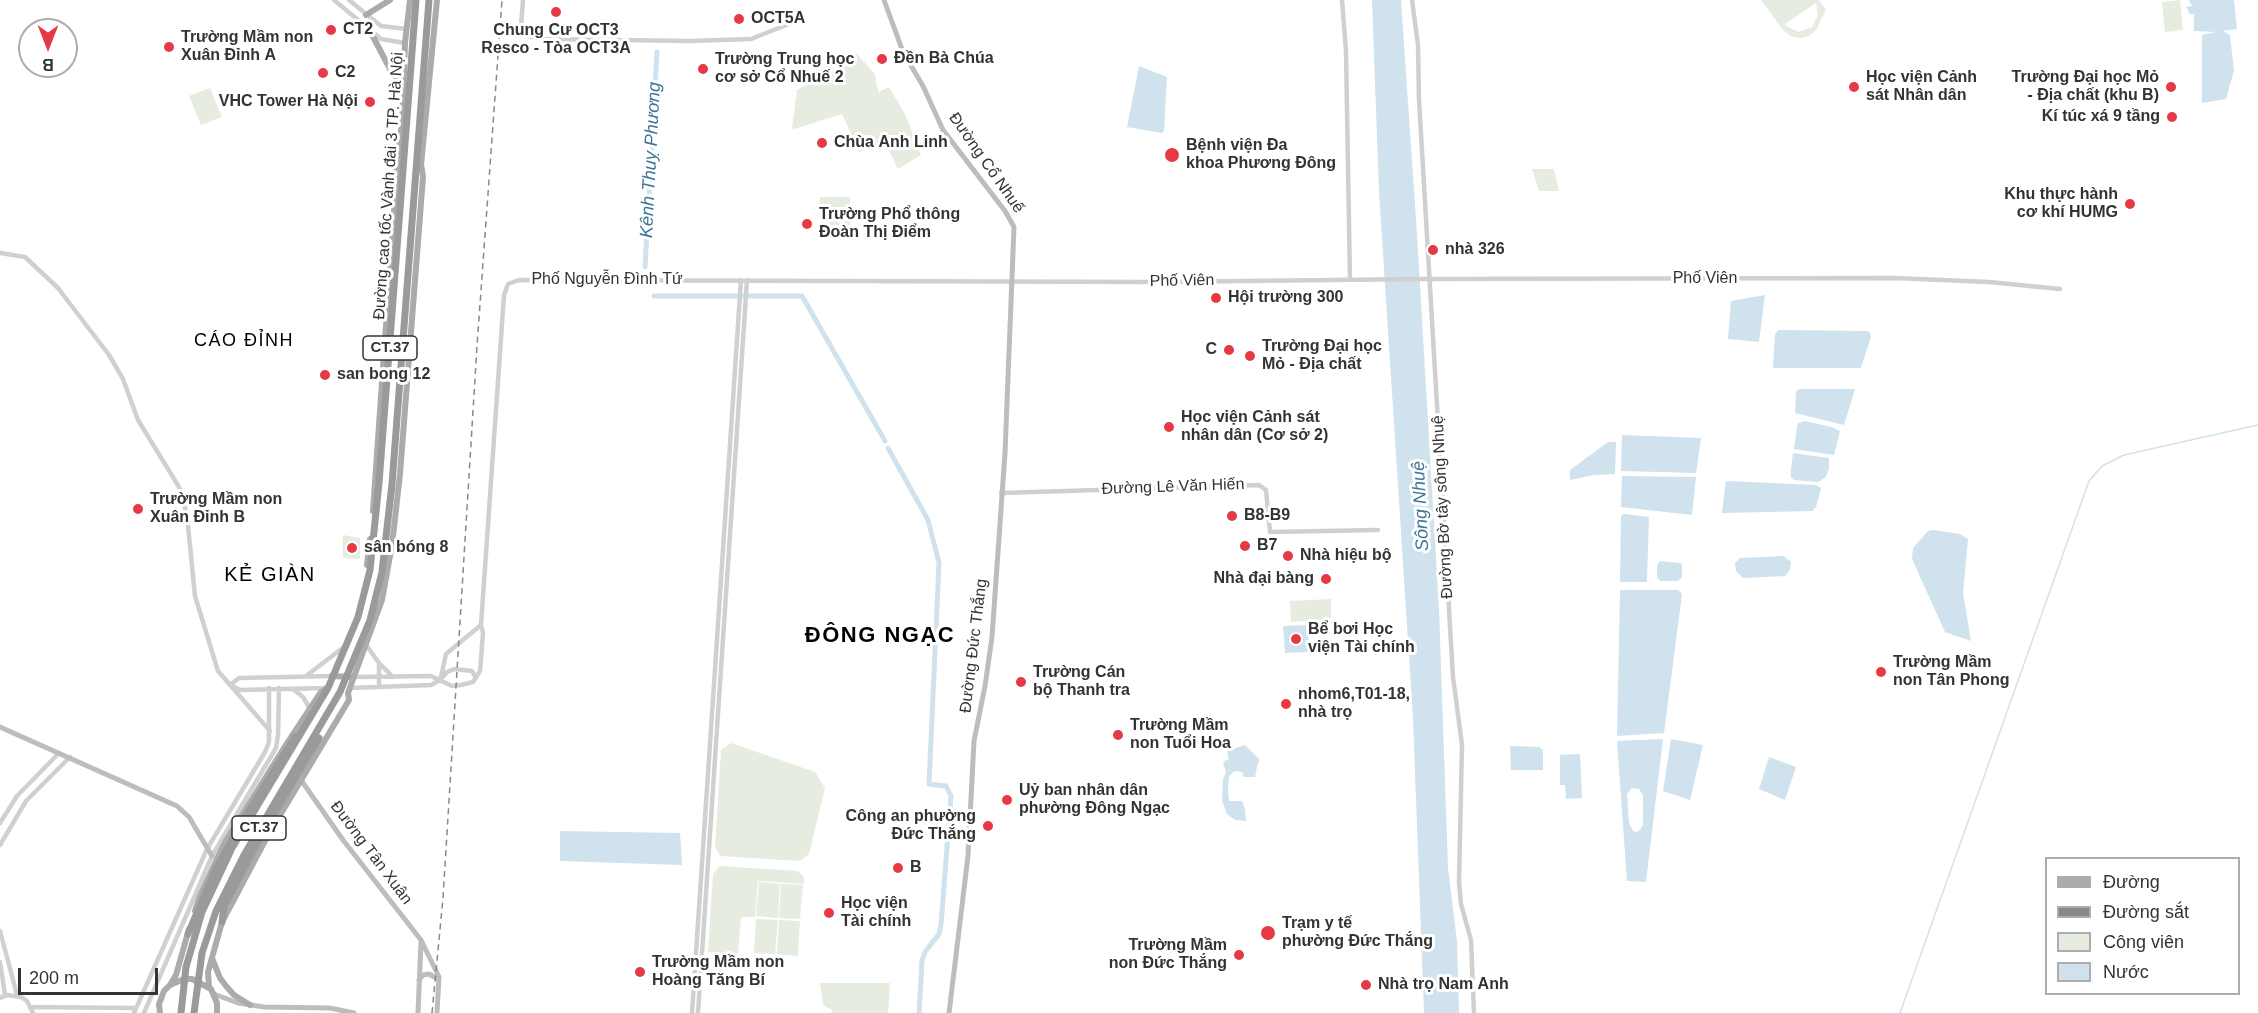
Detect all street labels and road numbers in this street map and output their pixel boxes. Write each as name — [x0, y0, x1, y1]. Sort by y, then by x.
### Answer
street label: Đường cao tốc Vành đai 3 TP. Hà Nội — [370, 52, 408, 320]
street label: Đường Cổ Nhuế — [944, 109, 1028, 217]
street label: Phố Viên — [1673, 269, 1737, 289]
street label: Phố Nguyễn Đình Tứ — [531, 270, 683, 290]
street label: Phố Viên — [1150, 271, 1214, 291]
road number: CT.37 — [363, 336, 417, 360]
street label: Đường Bờ tây sông Nhuệ — [1429, 415, 1457, 599]
street label: Đường Lê Văn Hiến — [1101, 475, 1245, 499]
street label: Đường Đức Thắng — [956, 578, 992, 714]
street label: Đường Tân Xuân — [326, 798, 416, 908]
road number: CT.37 — [232, 816, 286, 840]

